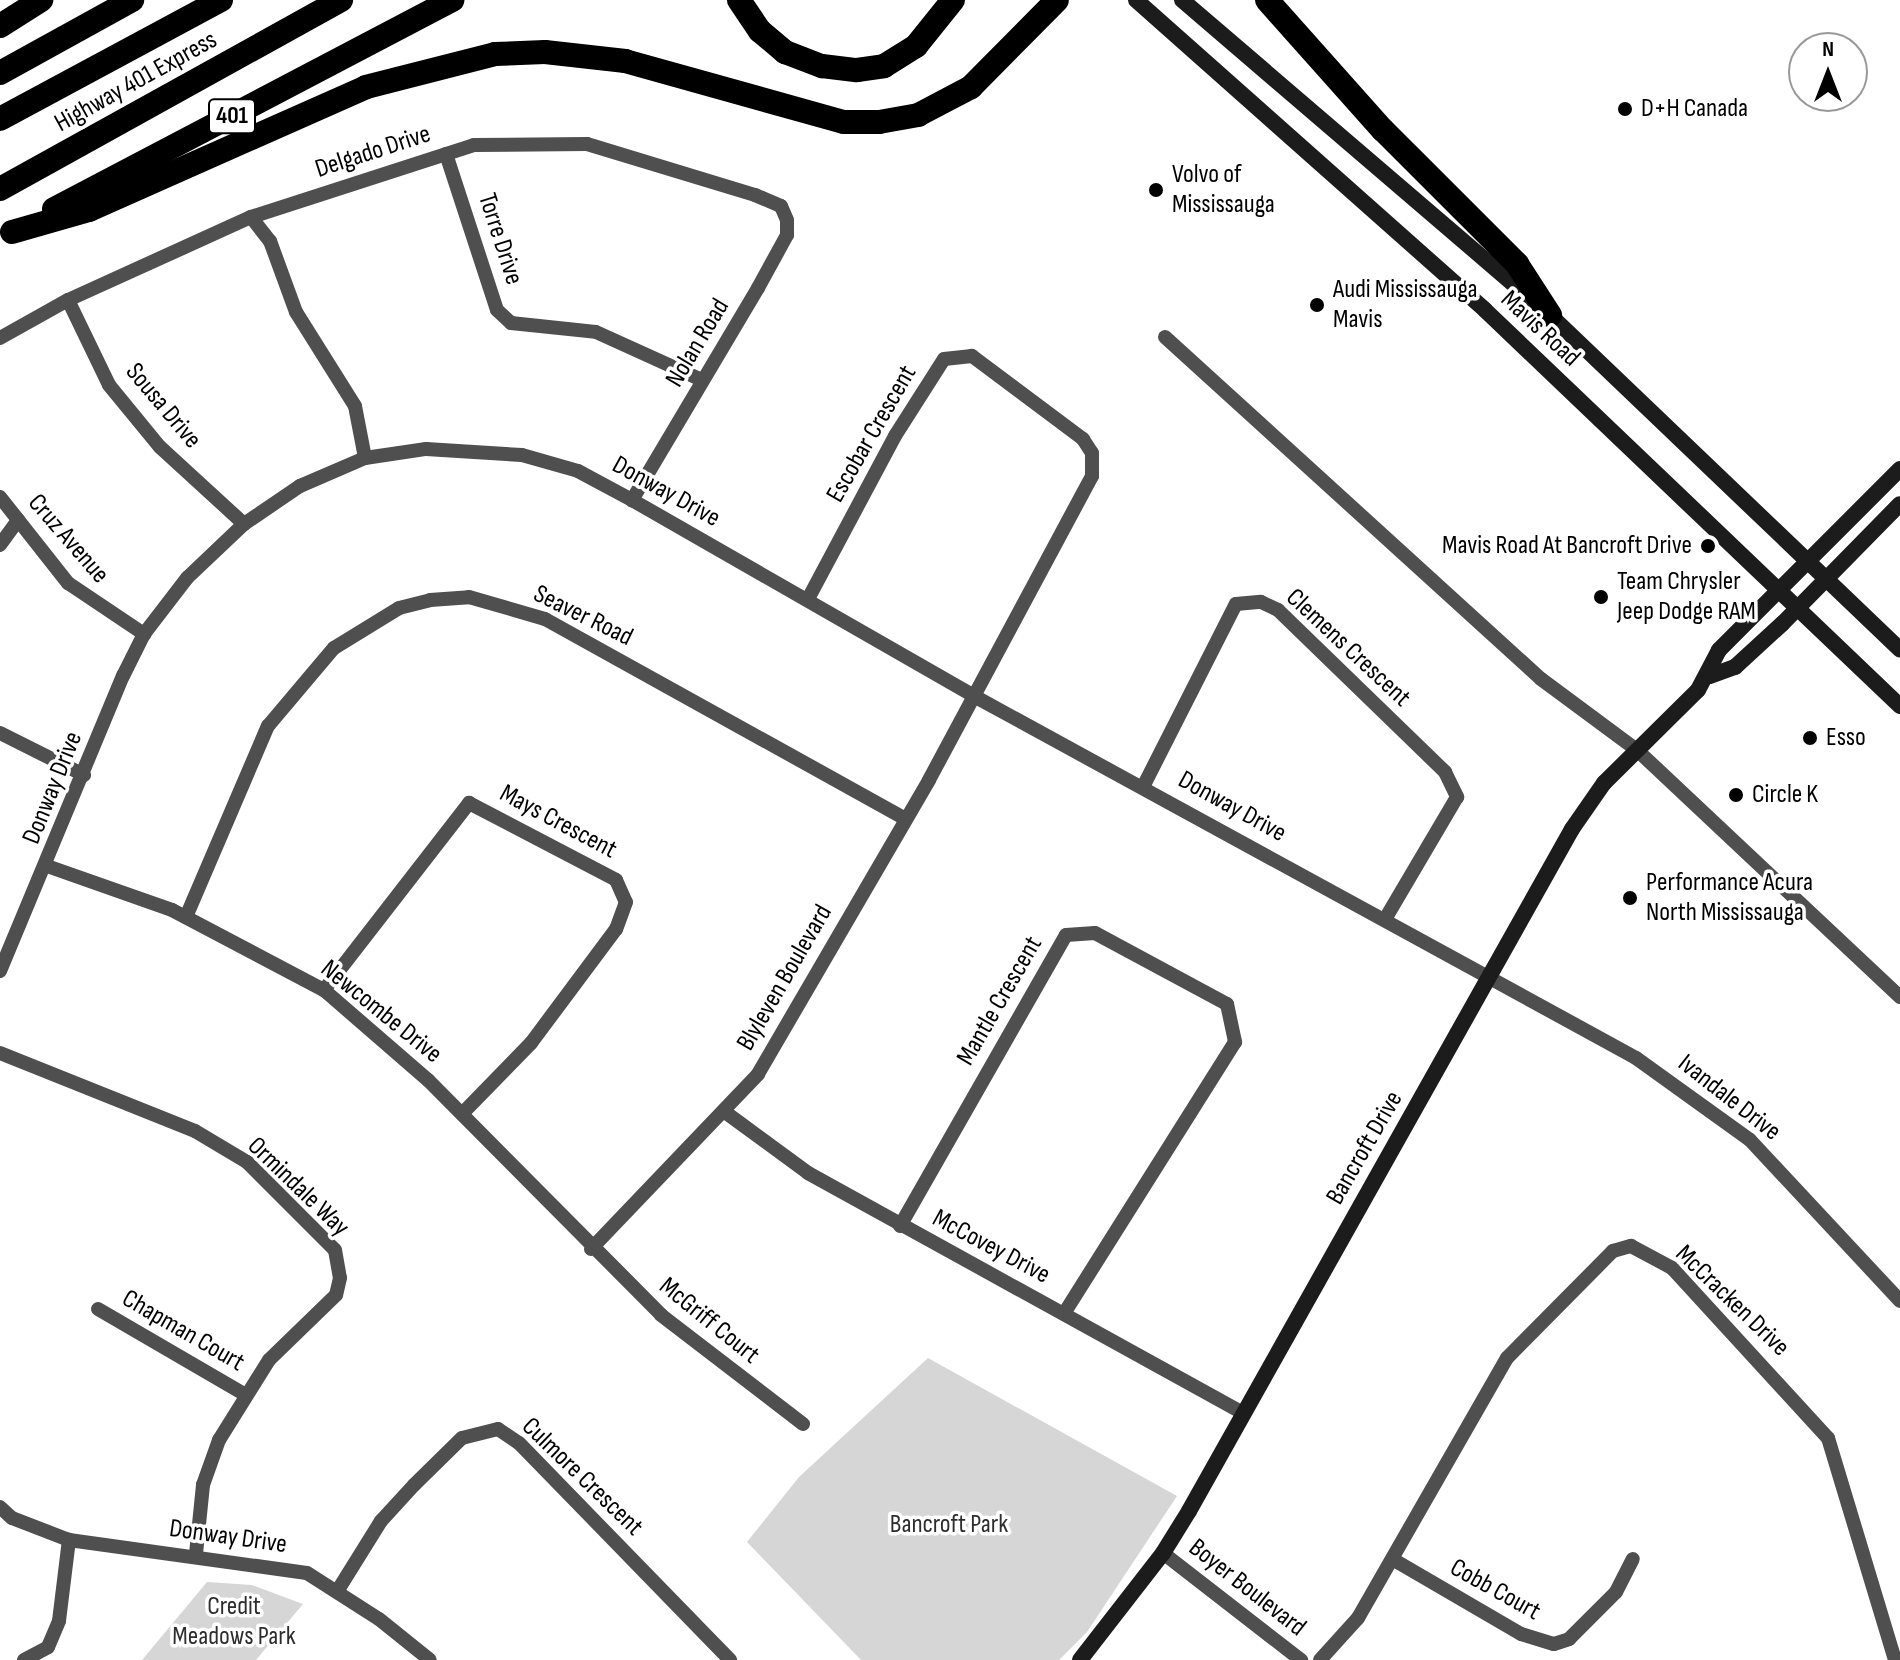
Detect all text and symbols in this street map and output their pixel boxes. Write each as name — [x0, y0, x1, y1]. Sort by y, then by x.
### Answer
street label: Highway 401 Express — [49, 25, 223, 139]
north arrow — [1788, 32, 1868, 112]
text: N — [1822, 36, 1834, 63]
place label: D+H Canada — [1641, 93, 1748, 125]
road number: 401 — [208, 96, 256, 136]
marker: D+H Canada — [1616, 100, 1634, 118]
street label: Delgado Drive — [311, 119, 435, 185]
place label: Volvo of Mississauga — [1172, 159, 1275, 220]
marker: Volvo of Mississauga — [1147, 181, 1165, 199]
street label: Torre Drive — [471, 189, 529, 289]
place label: Audi Mississauga Mavis — [1333, 274, 1478, 336]
street label: Mavis Road — [1494, 285, 1586, 373]
street label: Nolan Road — [660, 293, 736, 393]
marker: Audi Mississauga Mavis — [1308, 296, 1326, 314]
street label: Sousa Drive — [118, 357, 208, 455]
street label: Escobar Crescent — [820, 360, 924, 508]
street label: Donway Drive — [607, 450, 725, 534]
street label: Cruz Avenue — [21, 488, 115, 590]
place label: Mavis Road At Bancroft Drive — [1442, 530, 1692, 562]
marker: Mavis Road At Bancroft Drive — [1699, 537, 1717, 555]
place label: Team Chrysler Jeep Dodge RAM — [1617, 566, 1756, 628]
street label: Seaver Road — [528, 579, 638, 653]
street label: Clemens Crescent — [1279, 582, 1417, 714]
marker: Team Chrysler Jeep Dodge RAM — [1592, 588, 1610, 606]
place label: Esso — [1826, 722, 1866, 754]
street label: Donway Drive — [16, 727, 90, 849]
marker: Esso — [1801, 729, 1819, 747]
street label: Donway Drive — [1173, 765, 1291, 849]
street label: Mays Crescent — [494, 778, 622, 866]
place label: Circle K — [1752, 779, 1818, 811]
marker: Circle K — [1727, 786, 1745, 804]
place label: Performance Acura North Mississauga — [1646, 867, 1813, 928]
marker: Performance Acura North Mississauga — [1621, 889, 1639, 907]
street label: Blyleven Boulevard — [731, 900, 839, 1056]
street label: Mantle Crescent — [951, 931, 1049, 1071]
street label: Newcombe Drive — [314, 954, 448, 1070]
street label: Ivandale Drive — [1671, 1048, 1787, 1148]
street label: Bancroft Drive — [1320, 1086, 1410, 1210]
street label: Ormindale Way — [241, 1131, 355, 1243]
street label: McCovey Drive — [927, 1203, 1055, 1291]
street label: McCracken Drive — [1668, 1239, 1796, 1363]
street label: McGriff Court — [653, 1271, 765, 1371]
street label: Chapman Court — [116, 1283, 250, 1379]
street label: Culmore Crescent — [515, 1411, 649, 1543]
park label: Bancroft Park — [890, 1509, 1008, 1541]
street label: Donway Drive — [167, 1513, 289, 1561]
street label: Boyer Boulevard — [1182, 1533, 1312, 1643]
street label: Cobb Court — [1444, 1552, 1546, 1628]
park label: Credit Meadows Park — [172, 1591, 296, 1652]

